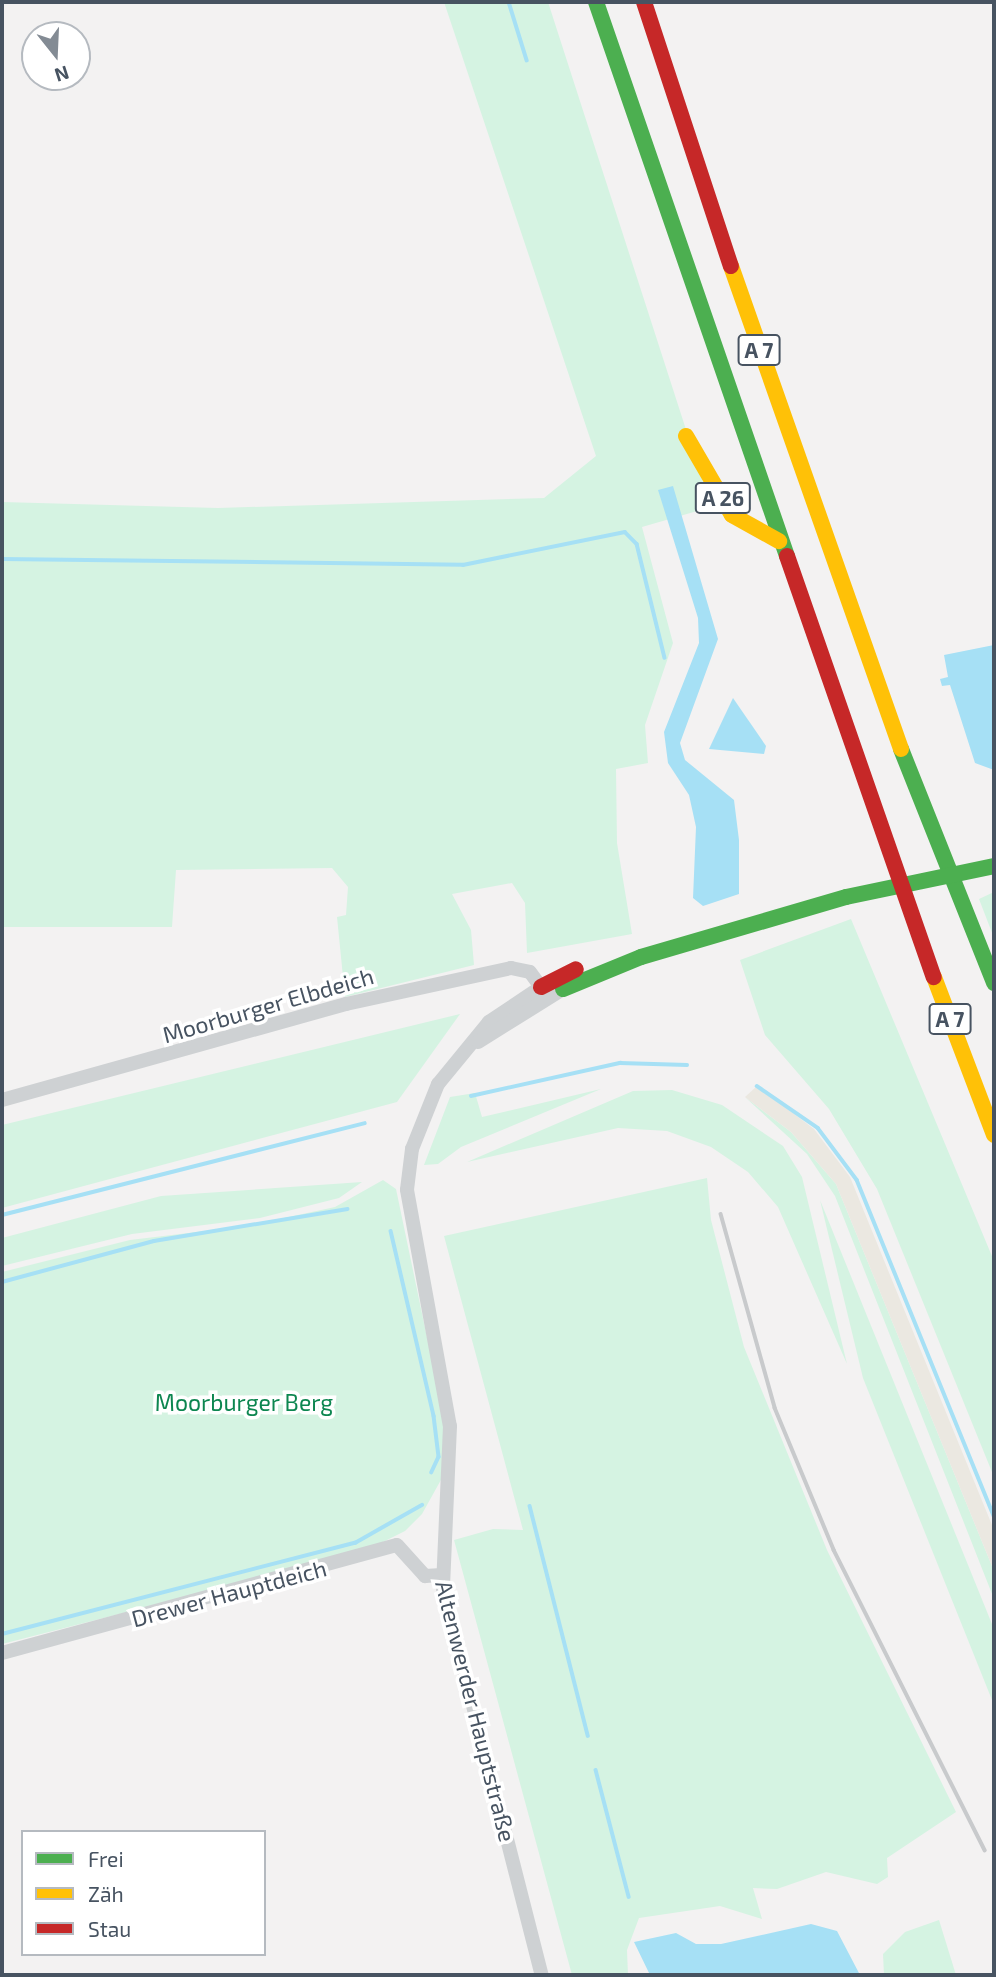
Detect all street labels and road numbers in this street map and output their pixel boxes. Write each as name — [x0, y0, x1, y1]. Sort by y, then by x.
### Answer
road number: A 7 — [736, 332, 782, 368]
road number: A 26 — [693, 480, 753, 516]
street label: Moorburger Elbdeich — [159, 962, 377, 1048]
road number: A 7 — [927, 1002, 973, 1036]
street label: Drewer Hauptdeich — [128, 1554, 330, 1632]
street label: Altenwerder Hauptstraße — [430, 1577, 522, 1845]

